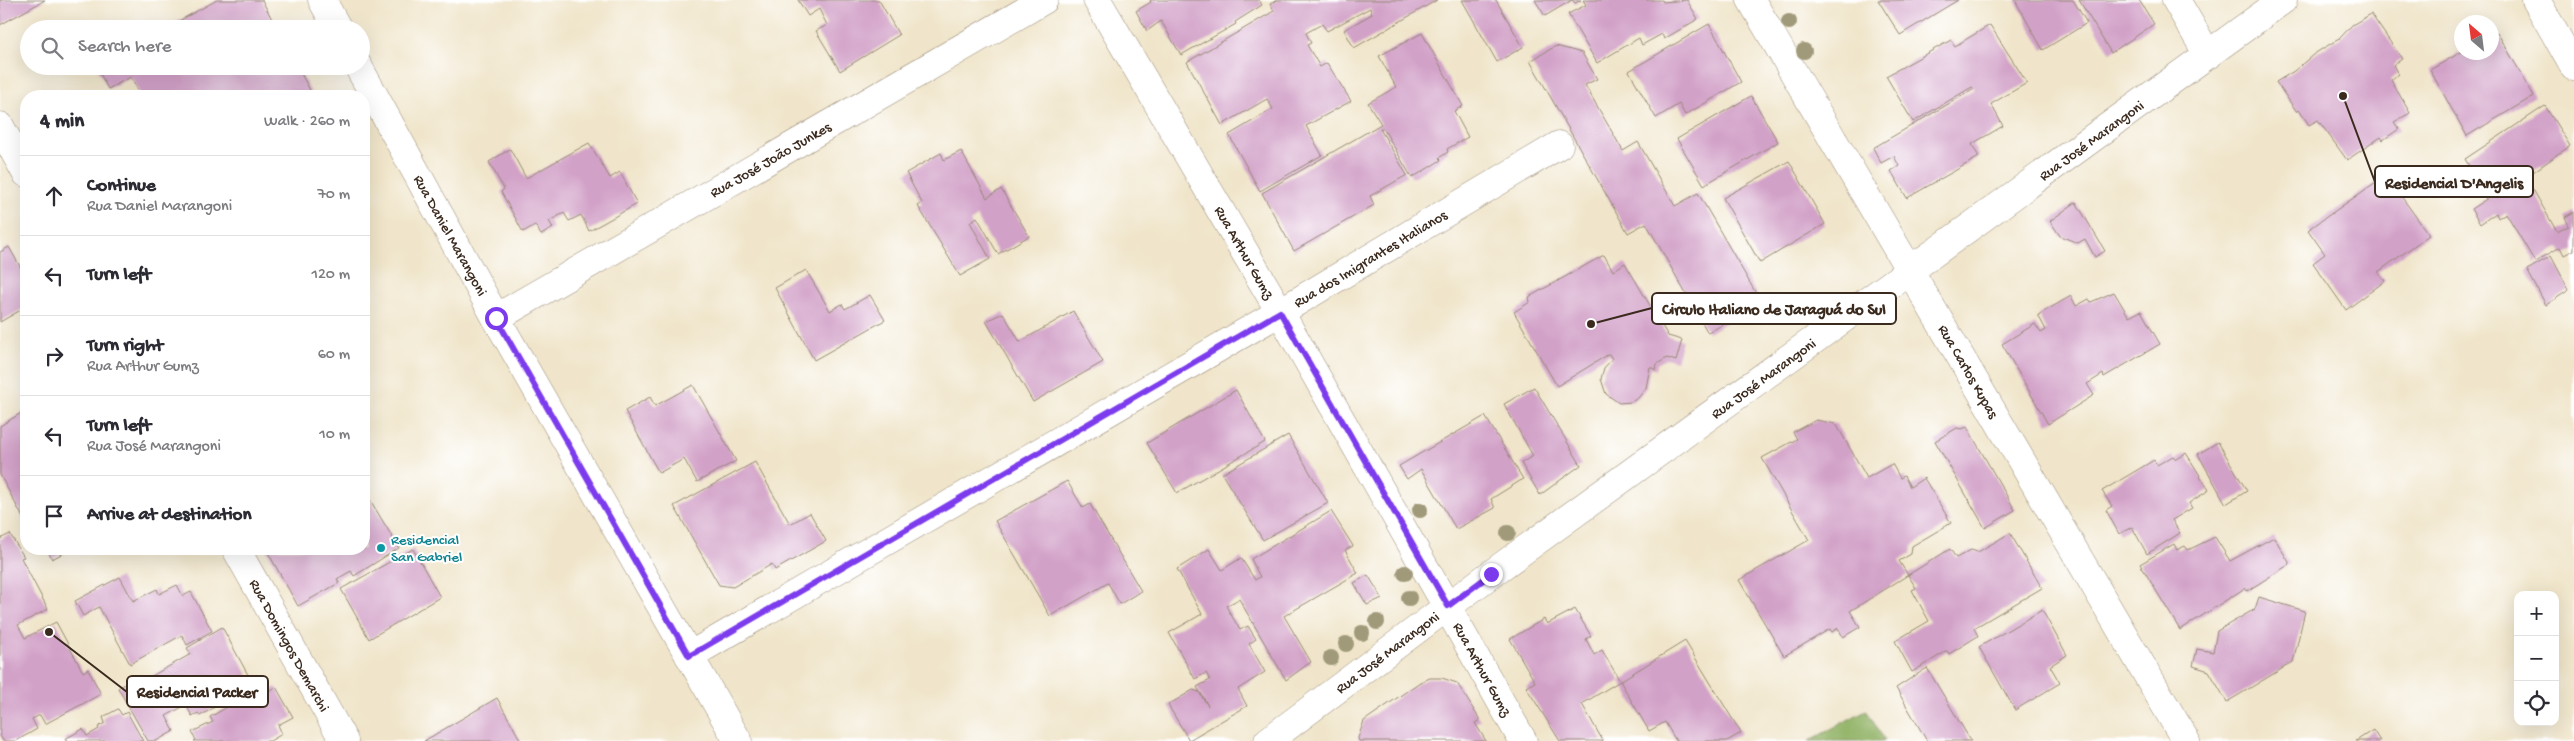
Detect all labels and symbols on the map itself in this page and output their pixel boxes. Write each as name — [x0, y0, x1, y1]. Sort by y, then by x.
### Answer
north arrow — [2454, 15, 2499, 60]
street label: Rua José Marangoni — [2036, 97, 2148, 186]
street label: Rua José João Junkes — [707, 119, 835, 203]
callout: Residencial D'Angelis — [2375, 166, 2533, 197]
street label: Rua Daniel Marangoni — [408, 172, 490, 300]
text: Residencial D'Angelis — [2384, 176, 2524, 195]
street label: Rua Arthur Gumz — [1209, 203, 1277, 303]
street label: Rua dos Imigrantes Italianos — [1291, 207, 1451, 313]
callout: Circulo Italiano de Jaraguá do Sul — [1652, 293, 1896, 324]
text: Circulo Italiano de Jaraguá do Sul — [1661, 302, 1886, 321]
route start — [485, 307, 508, 330]
street label: Rua Carlos Kupas — [1933, 322, 2002, 422]
street label: Rua José Marangoni — [1708, 335, 1820, 424]
place label: Residencial San Gabriel — [391, 532, 462, 567]
marker: Residencial San Gabriel — [375, 542, 387, 554]
route end — [1480, 563, 1503, 586]
street label: Rua Domingos Demarchi — [244, 576, 332, 715]
street label: Rua José Marangoni — [1333, 609, 1444, 699]
street label: Rua Arthur Gumz — [1448, 620, 1515, 720]
callout: Residencial Packer — [127, 676, 268, 707]
text: Residencial Packer — [136, 685, 260, 704]

